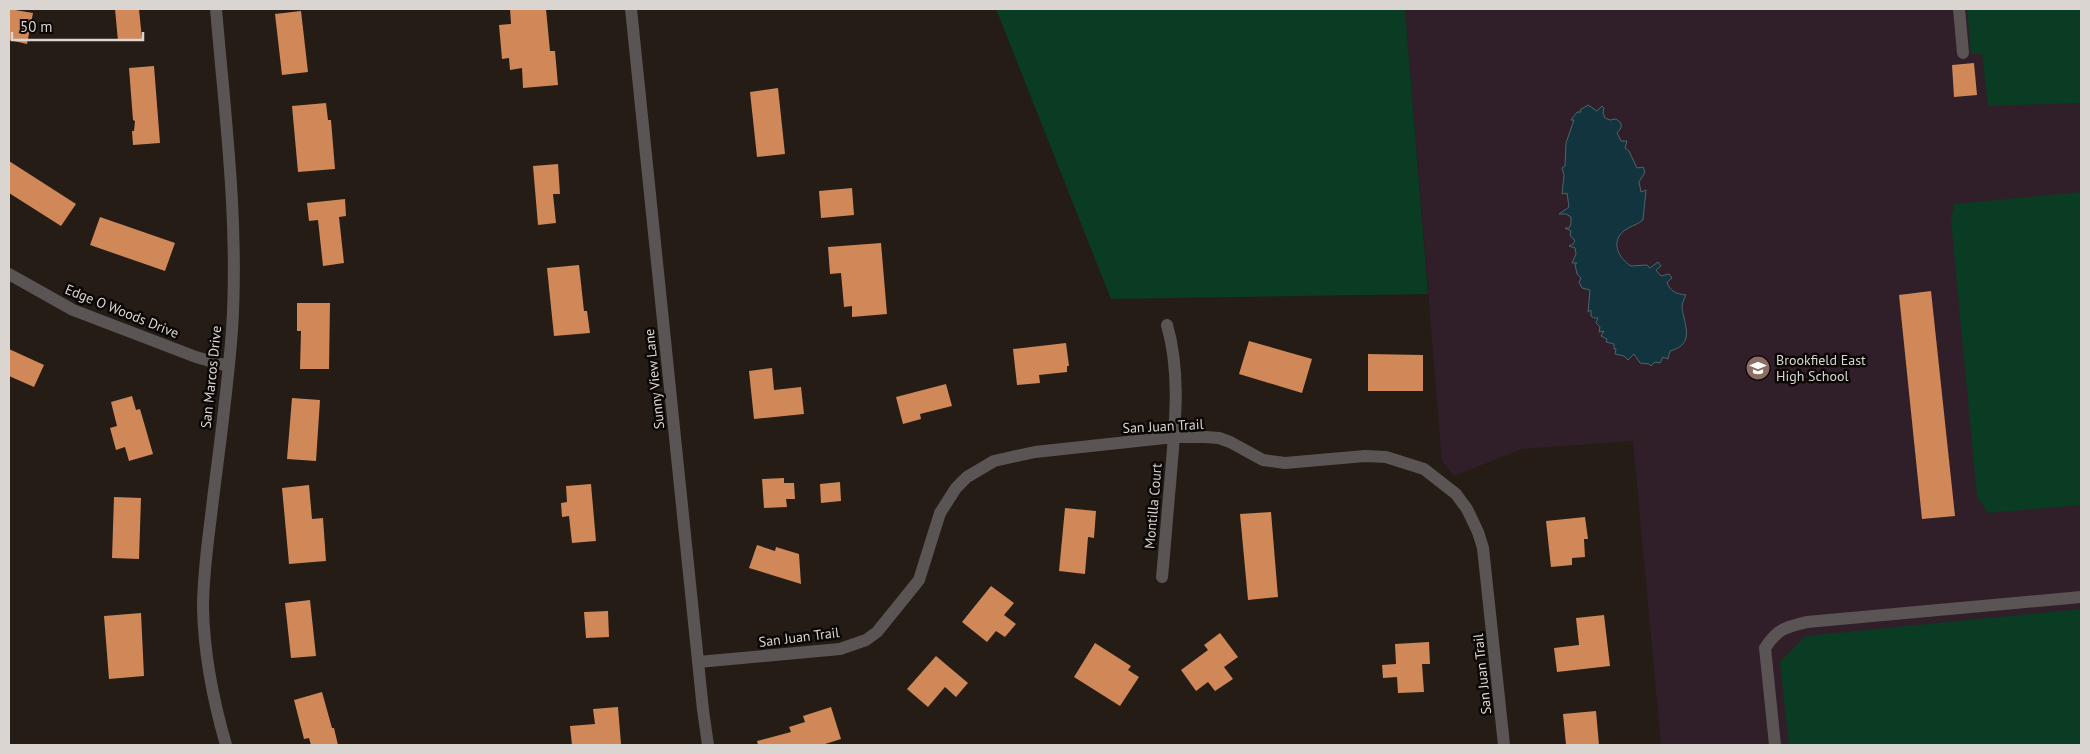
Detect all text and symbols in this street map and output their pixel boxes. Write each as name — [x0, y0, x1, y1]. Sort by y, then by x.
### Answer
scale bar — [12, 10, 144, 42]
text: 50 m — [20, 17, 53, 36]
street label: Edge O Woods Drive — [63, 280, 181, 342]
street label: San Marcos Drive — [197, 325, 225, 429]
street label: Sunny View Lane — [640, 328, 668, 430]
place label: Brookfield East High School — [1776, 351, 1866, 385]
school or university icon: Brookfield East High School — [1745, 355, 1771, 381]
street label: San Juan Trail — [1122, 415, 1204, 437]
street label: Montilla Court — [1140, 462, 1166, 550]
street label: San Juan Trail — [758, 623, 840, 651]
street label: San Juan Trail — [1469, 633, 1495, 715]

